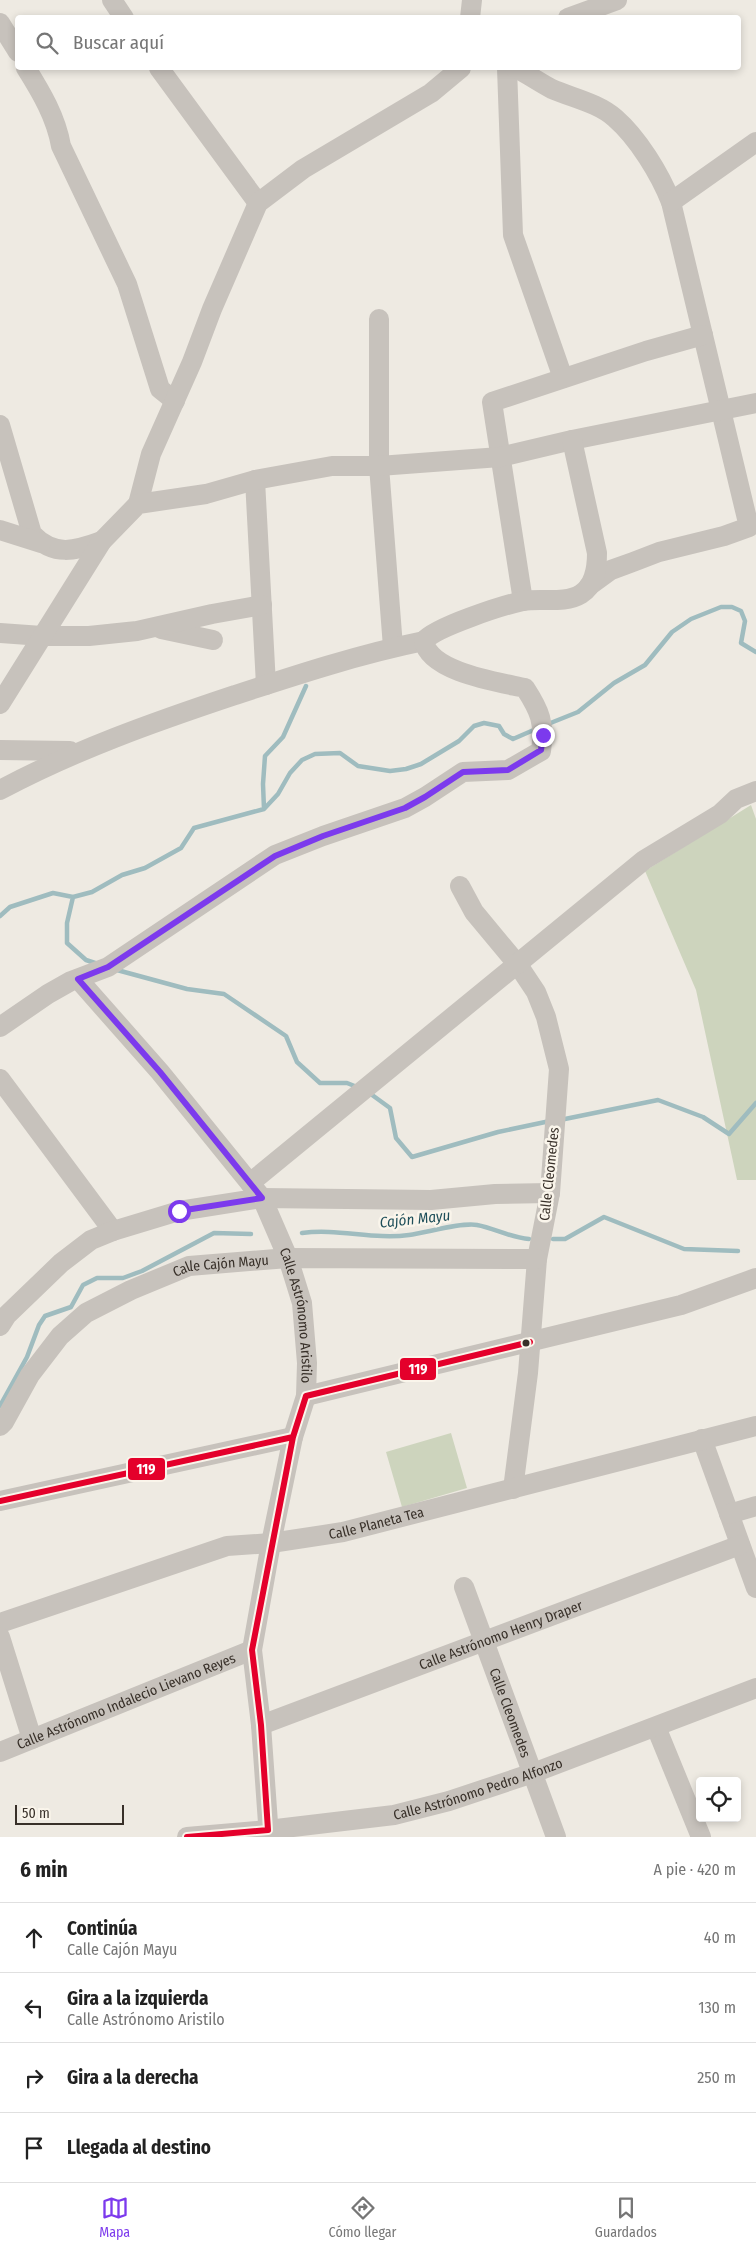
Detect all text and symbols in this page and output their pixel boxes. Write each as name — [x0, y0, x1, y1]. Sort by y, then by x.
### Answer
search box — [15, 15, 741, 70]
icon: search — [33, 29, 61, 57]
text: Buscar aquí — [73, 31, 164, 54]
route end — [532, 724, 555, 747]
street label: Calle Cleomedes — [536, 1126, 563, 1222]
route start — [168, 1200, 191, 1223]
water label: Cajón Mayu — [379, 1206, 451, 1232]
street label: Calle Astrónomo Aristilo — [276, 1245, 315, 1384]
street label: Calle Cajón Mayu — [170, 1252, 269, 1281]
unlabelled marker — [521, 1338, 531, 1348]
line badge: 119 — [399, 1357, 437, 1381]
text: 119 — [409, 1361, 427, 1378]
line badge: 119 — [127, 1457, 166, 1481]
text: 119 — [137, 1461, 155, 1478]
street label: Calle Planeta Tea — [328, 1504, 426, 1543]
street label: Calle Astrónomo Henry Draper — [417, 1597, 585, 1674]
street label: Calle Astrónomo Indalecio Lievano Reyes — [14, 1650, 238, 1753]
street label: Calle Cleomedes — [486, 1666, 534, 1760]
street label: Calle Astrónomo Pedro Alfonzo — [392, 1755, 565, 1824]
map controls — [696, 1777, 741, 1822]
button: locate — [696, 1777, 741, 1822]
scale bar — [15, 1802, 124, 1825]
text: 50 m — [22, 1805, 50, 1822]
text: 6 min — [20, 1857, 68, 1883]
text: A pie · 420 m — [653, 1860, 736, 1879]
text: Continúa — [67, 1917, 138, 1940]
icon: ahead — [20, 1924, 48, 1952]
text: 40 m — [704, 1928, 736, 1947]
text: Calle Cajón Mayu — [67, 1940, 177, 1959]
text: Gira a la izquierda — [67, 1987, 209, 2010]
icon: left — [20, 1994, 48, 2022]
text: 130 m — [698, 1998, 736, 2017]
text: Calle Astrónomo Aristilo — [67, 2010, 225, 2029]
icon: right — [20, 2064, 48, 2092]
text: Gira a la derecha — [67, 2066, 199, 2089]
text: 250 m — [697, 2068, 736, 2087]
icon: arrive — [20, 2134, 48, 2162]
text: Llegada al destino — [67, 2136, 211, 2159]
tab: Mapa — [99, 2194, 130, 2241]
tab: Cómo llegar — [329, 2194, 396, 2241]
tab: Guardados — [595, 2194, 657, 2241]

